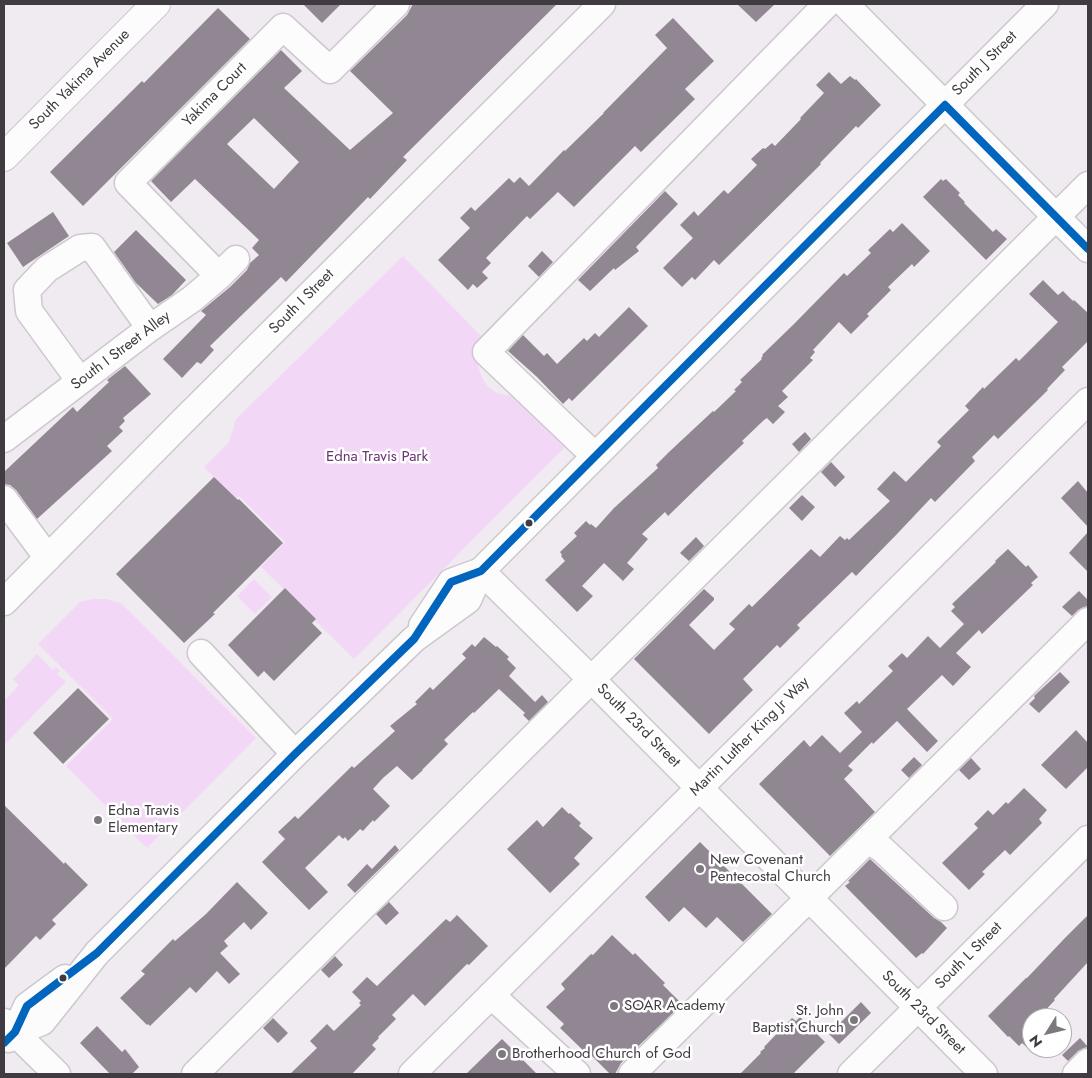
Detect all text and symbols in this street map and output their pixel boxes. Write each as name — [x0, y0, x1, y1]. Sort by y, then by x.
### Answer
street label: South Yakima Avenue — [26, 26, 134, 134]
street label: South J Street — [949, 28, 1021, 100]
street label: Yakima Court — [179, 59, 251, 131]
street label: South I Street — [266, 266, 338, 338]
street label: South I Street Alley — [68, 308, 174, 394]
park label: Edna Travis Park — [326, 448, 428, 466]
unlabelled marker — [524, 518, 534, 528]
street label: Martin Luther King Jr Way — [687, 674, 813, 800]
street label: South 23rd Street — [592, 680, 684, 772]
place label: Edna Travis Elementary — [108, 802, 179, 837]
marker: Edna Travis Elementary — [92, 814, 104, 826]
place label: New Covenant Pentecostal Church — [710, 851, 831, 886]
marker: New Covenant Pentecostal Church — [694, 863, 706, 875]
street label: South L Street — [932, 919, 1006, 993]
street label: South 23rd Street — [877, 967, 969, 1059]
unlabelled marker — [58, 973, 68, 983]
place label: SOAR Academy — [624, 997, 725, 1015]
marker: SOAR Academy — [608, 1000, 620, 1012]
place label: St. John Baptist Church — [752, 1002, 844, 1037]
north arrow — [1022, 1008, 1072, 1058]
marker: St. John Baptist Church — [848, 1014, 860, 1026]
text: N — [1024, 1031, 1047, 1052]
place label: Brotherhood Church of God — [512, 1045, 691, 1063]
marker: Brotherhood Church of God — [496, 1048, 508, 1060]

